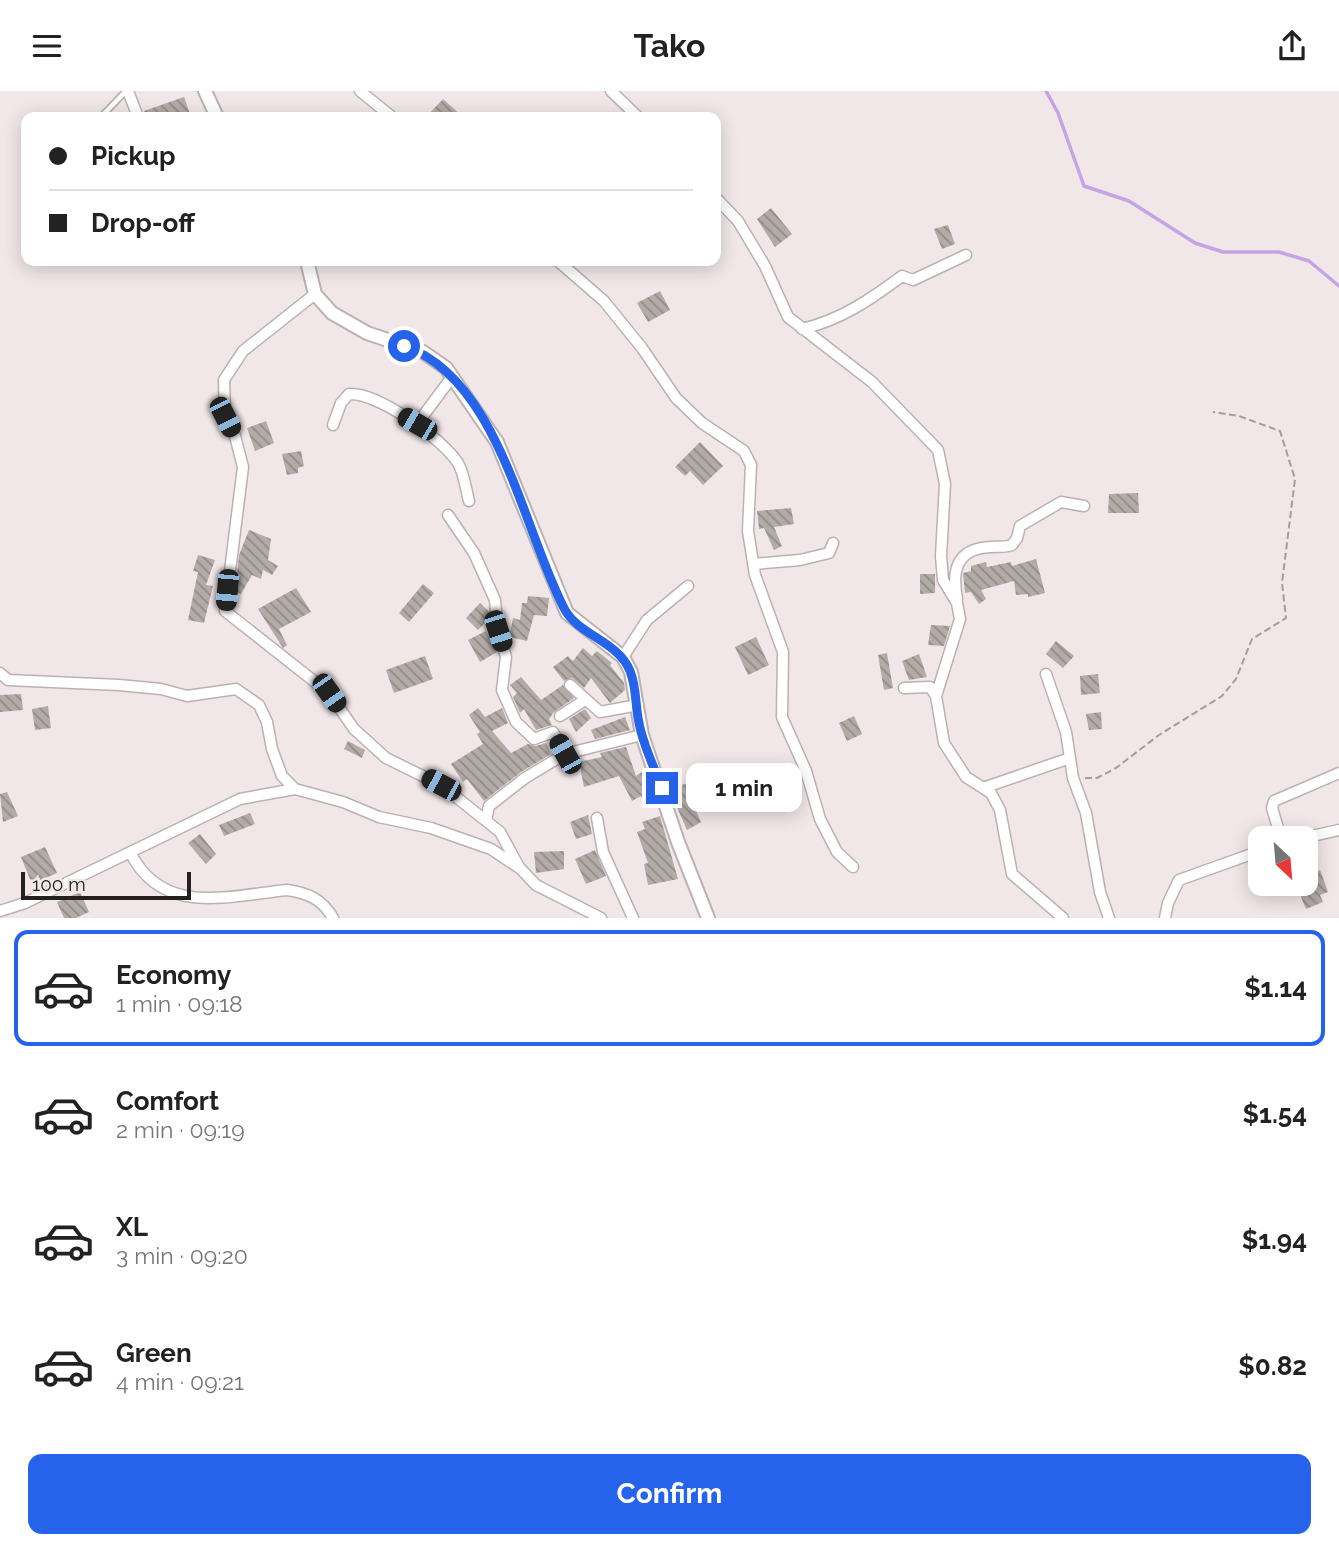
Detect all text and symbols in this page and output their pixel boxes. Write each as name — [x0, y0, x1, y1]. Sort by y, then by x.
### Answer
icon: menu — [28, 27, 66, 65]
text: Tako — [634, 27, 705, 64]
icon: share — [1273, 27, 1311, 65]
text: Pickup — [91, 141, 176, 171]
text: Drop-off — [91, 208, 195, 238]
route start — [388, 330, 420, 362]
car — [207, 394, 244, 440]
car — [394, 404, 441, 444]
car — [215, 568, 240, 612]
car — [482, 608, 515, 654]
car — [309, 670, 350, 716]
car — [546, 731, 585, 777]
callout: 1 min — [686, 763, 802, 813]
car — [418, 766, 465, 804]
route end — [646, 772, 678, 804]
text: 1 min — [715, 774, 773, 801]
north arrow — [1248, 826, 1318, 896]
map controls — [1248, 826, 1318, 896]
scale bar — [21, 869, 191, 901]
text: 100 m — [32, 873, 86, 895]
icon: car — [32, 957, 95, 1020]
text: Economy — [116, 960, 231, 990]
text: $1.14 — [1244, 973, 1307, 1003]
text: 1 min · 09:18 — [116, 990, 243, 1017]
icon: car — [32, 1083, 95, 1146]
text: Comfort — [116, 1086, 219, 1116]
text: $1.54 — [1243, 1099, 1307, 1129]
text: 2 min · 09:19 — [116, 1116, 245, 1143]
icon: car — [32, 1209, 95, 1272]
text: XL — [116, 1212, 148, 1242]
text: $1.94 — [1242, 1225, 1307, 1255]
text: 3 min · 09:20 — [116, 1242, 248, 1269]
icon: car — [32, 1335, 95, 1398]
text: Green — [116, 1338, 192, 1368]
text: $0.82 — [1238, 1351, 1307, 1381]
text: 4 min · 09:21 — [116, 1368, 244, 1395]
button: Confirm — [28, 1454, 1311, 1534]

